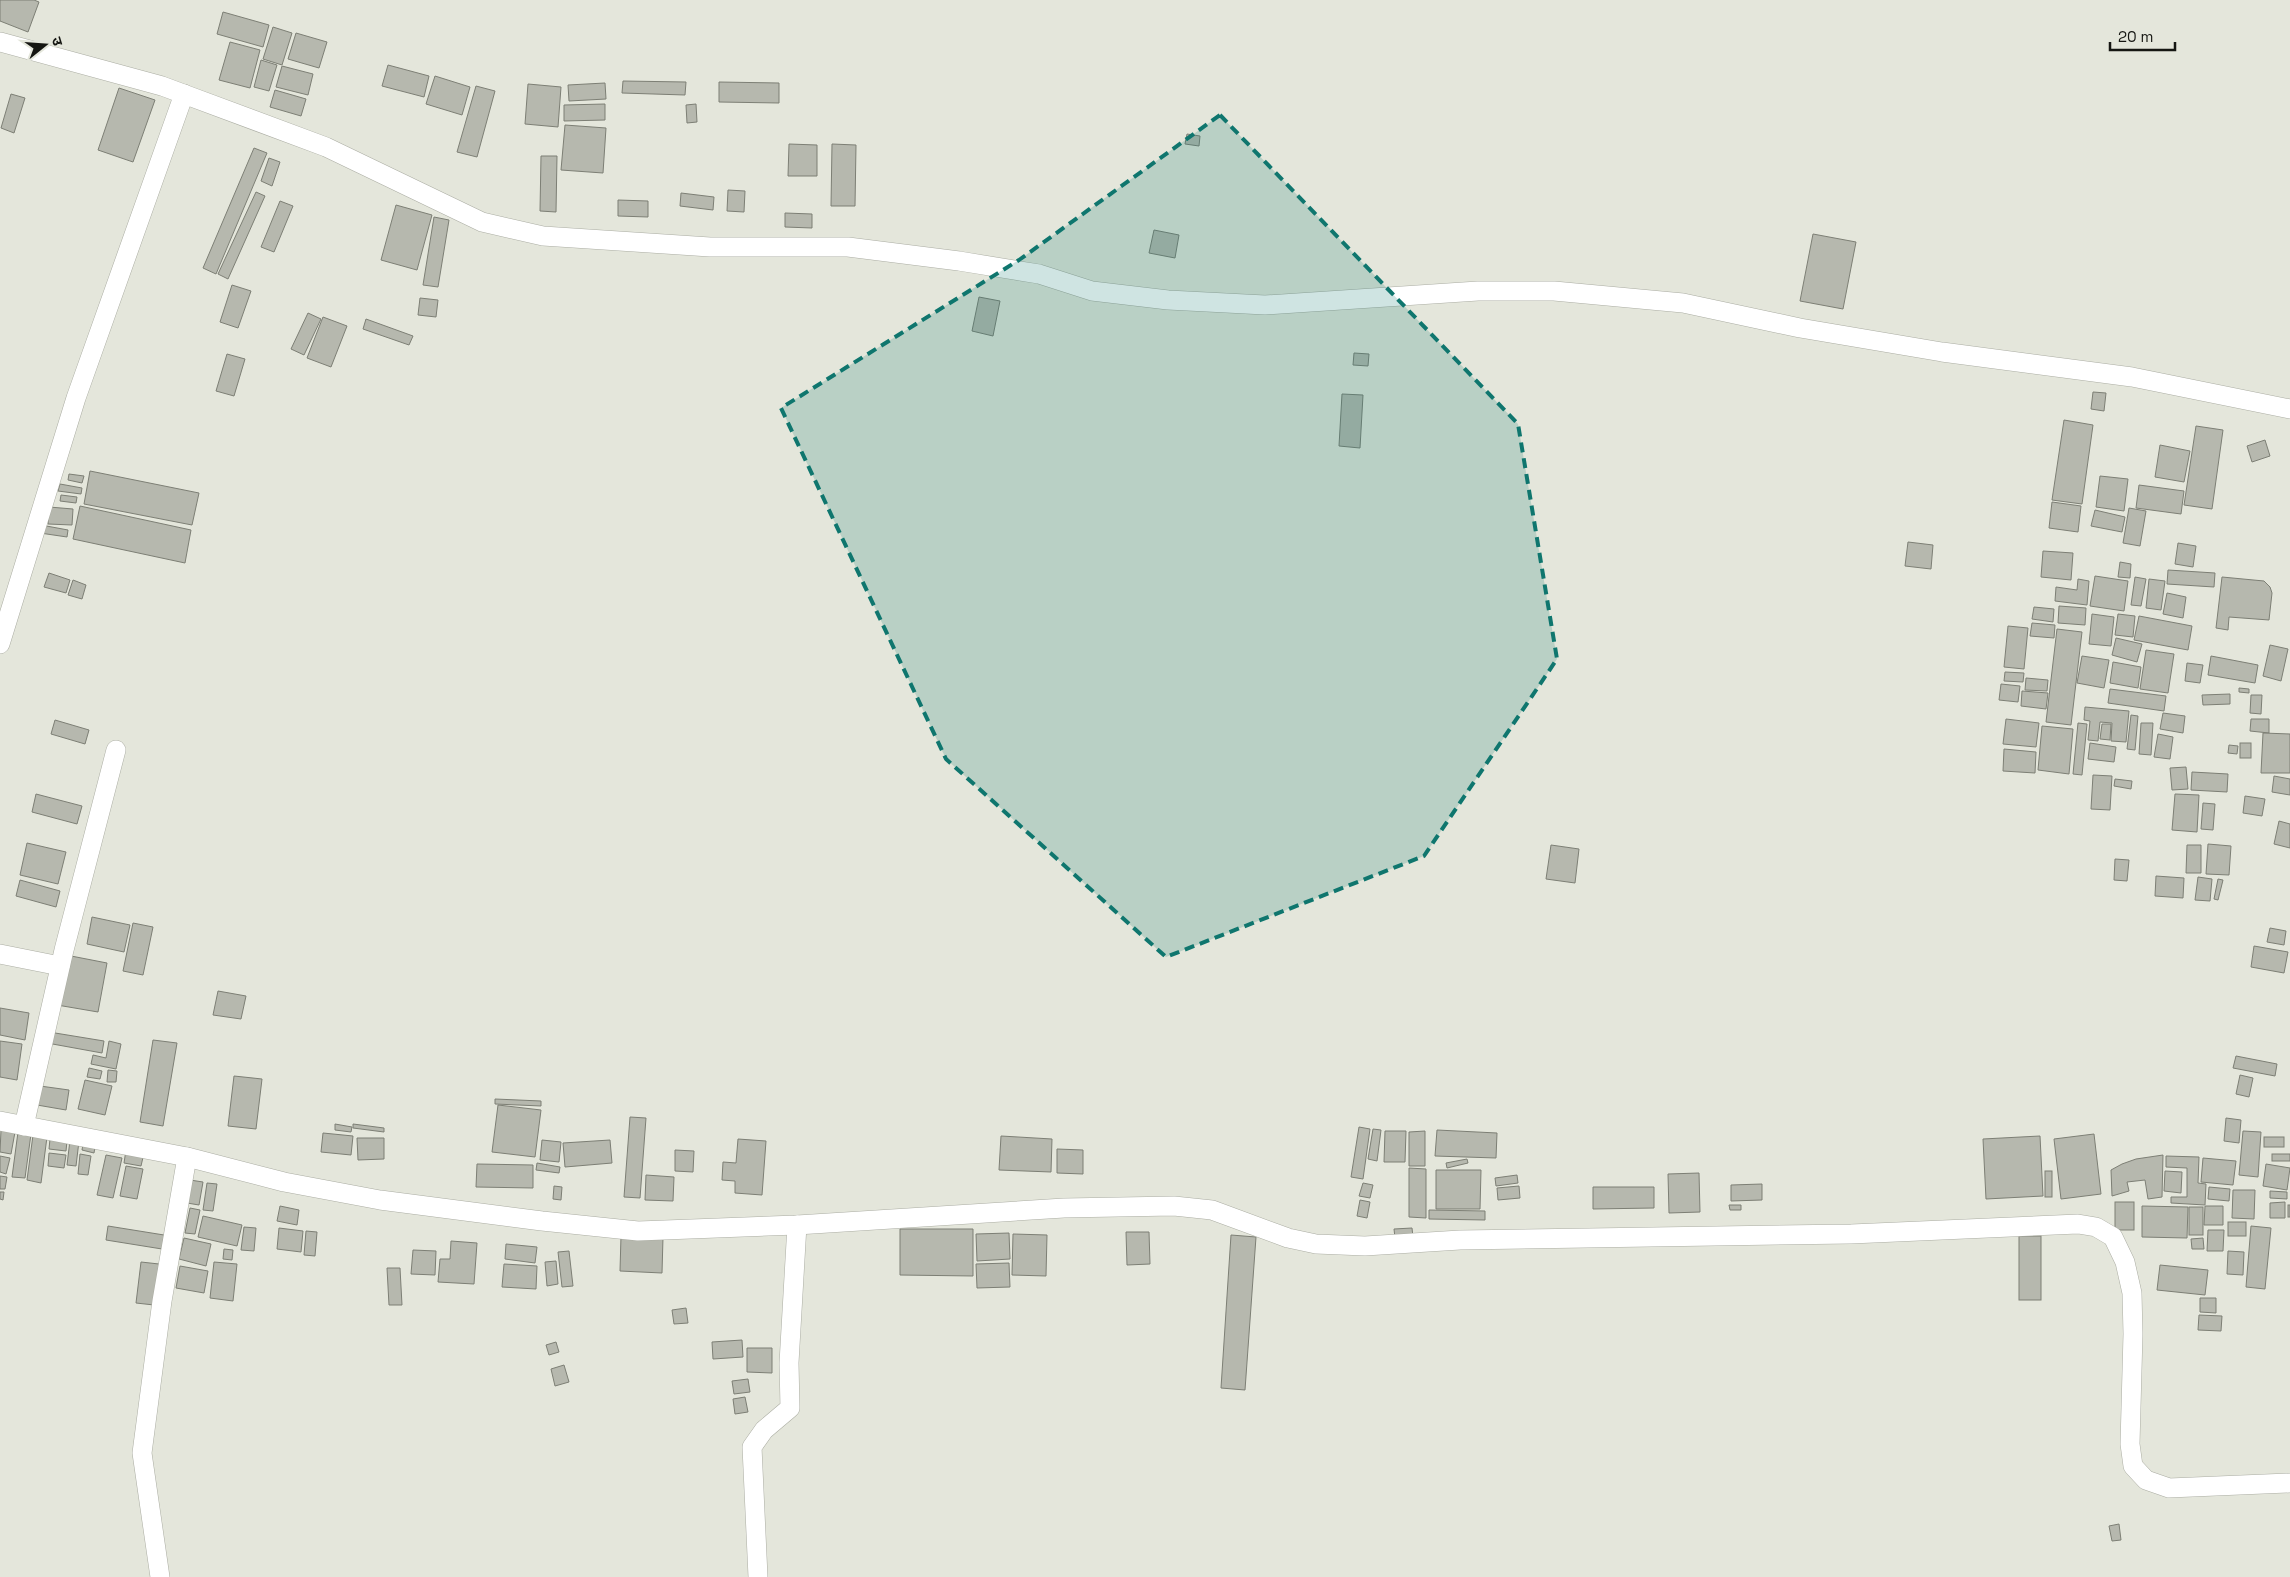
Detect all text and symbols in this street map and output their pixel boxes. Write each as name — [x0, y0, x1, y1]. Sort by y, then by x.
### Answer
north arrow — [20, 20, 70, 70]
scale bar — [2110, 20, 2175, 52]
text: 20 m — [2118, 27, 2153, 46]
text: उ — [48, 35, 67, 49]

